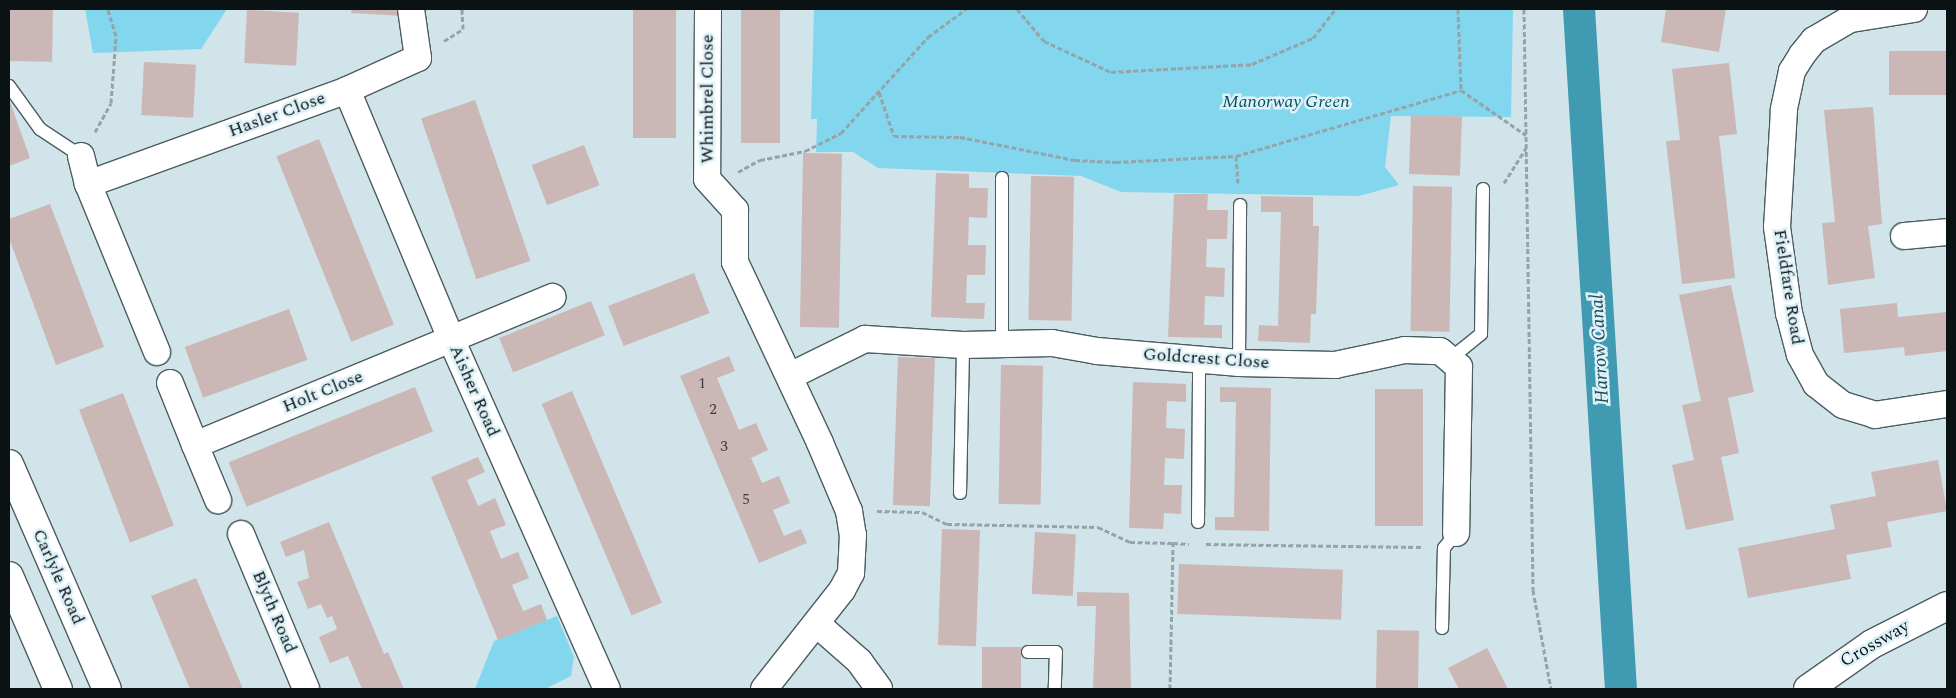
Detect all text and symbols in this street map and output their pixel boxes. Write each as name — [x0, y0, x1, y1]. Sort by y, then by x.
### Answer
street label: Whimbrel Close — [697, 34, 719, 164]
street label: Hasler Close — [226, 88, 328, 142]
park label: Manorway Green — [1222, 91, 1350, 113]
street label: Fieldfare Road — [1768, 228, 1808, 346]
water label: Harrow Canal — [1586, 294, 1614, 404]
street label: Aisher Road — [444, 342, 504, 440]
street label: Goldcrest Close — [1142, 344, 1270, 374]
street label: Holt Close — [280, 366, 366, 418]
house number: 1 — [698, 375, 706, 393]
house number: 2 — [709, 401, 717, 419]
house number: 3 — [720, 438, 728, 456]
house number: 5 — [742, 491, 750, 509]
street label: Carlyle Road — [27, 526, 89, 628]
street label: Blyth Road — [247, 568, 301, 656]
street label: Crossway — [1837, 616, 1913, 672]

